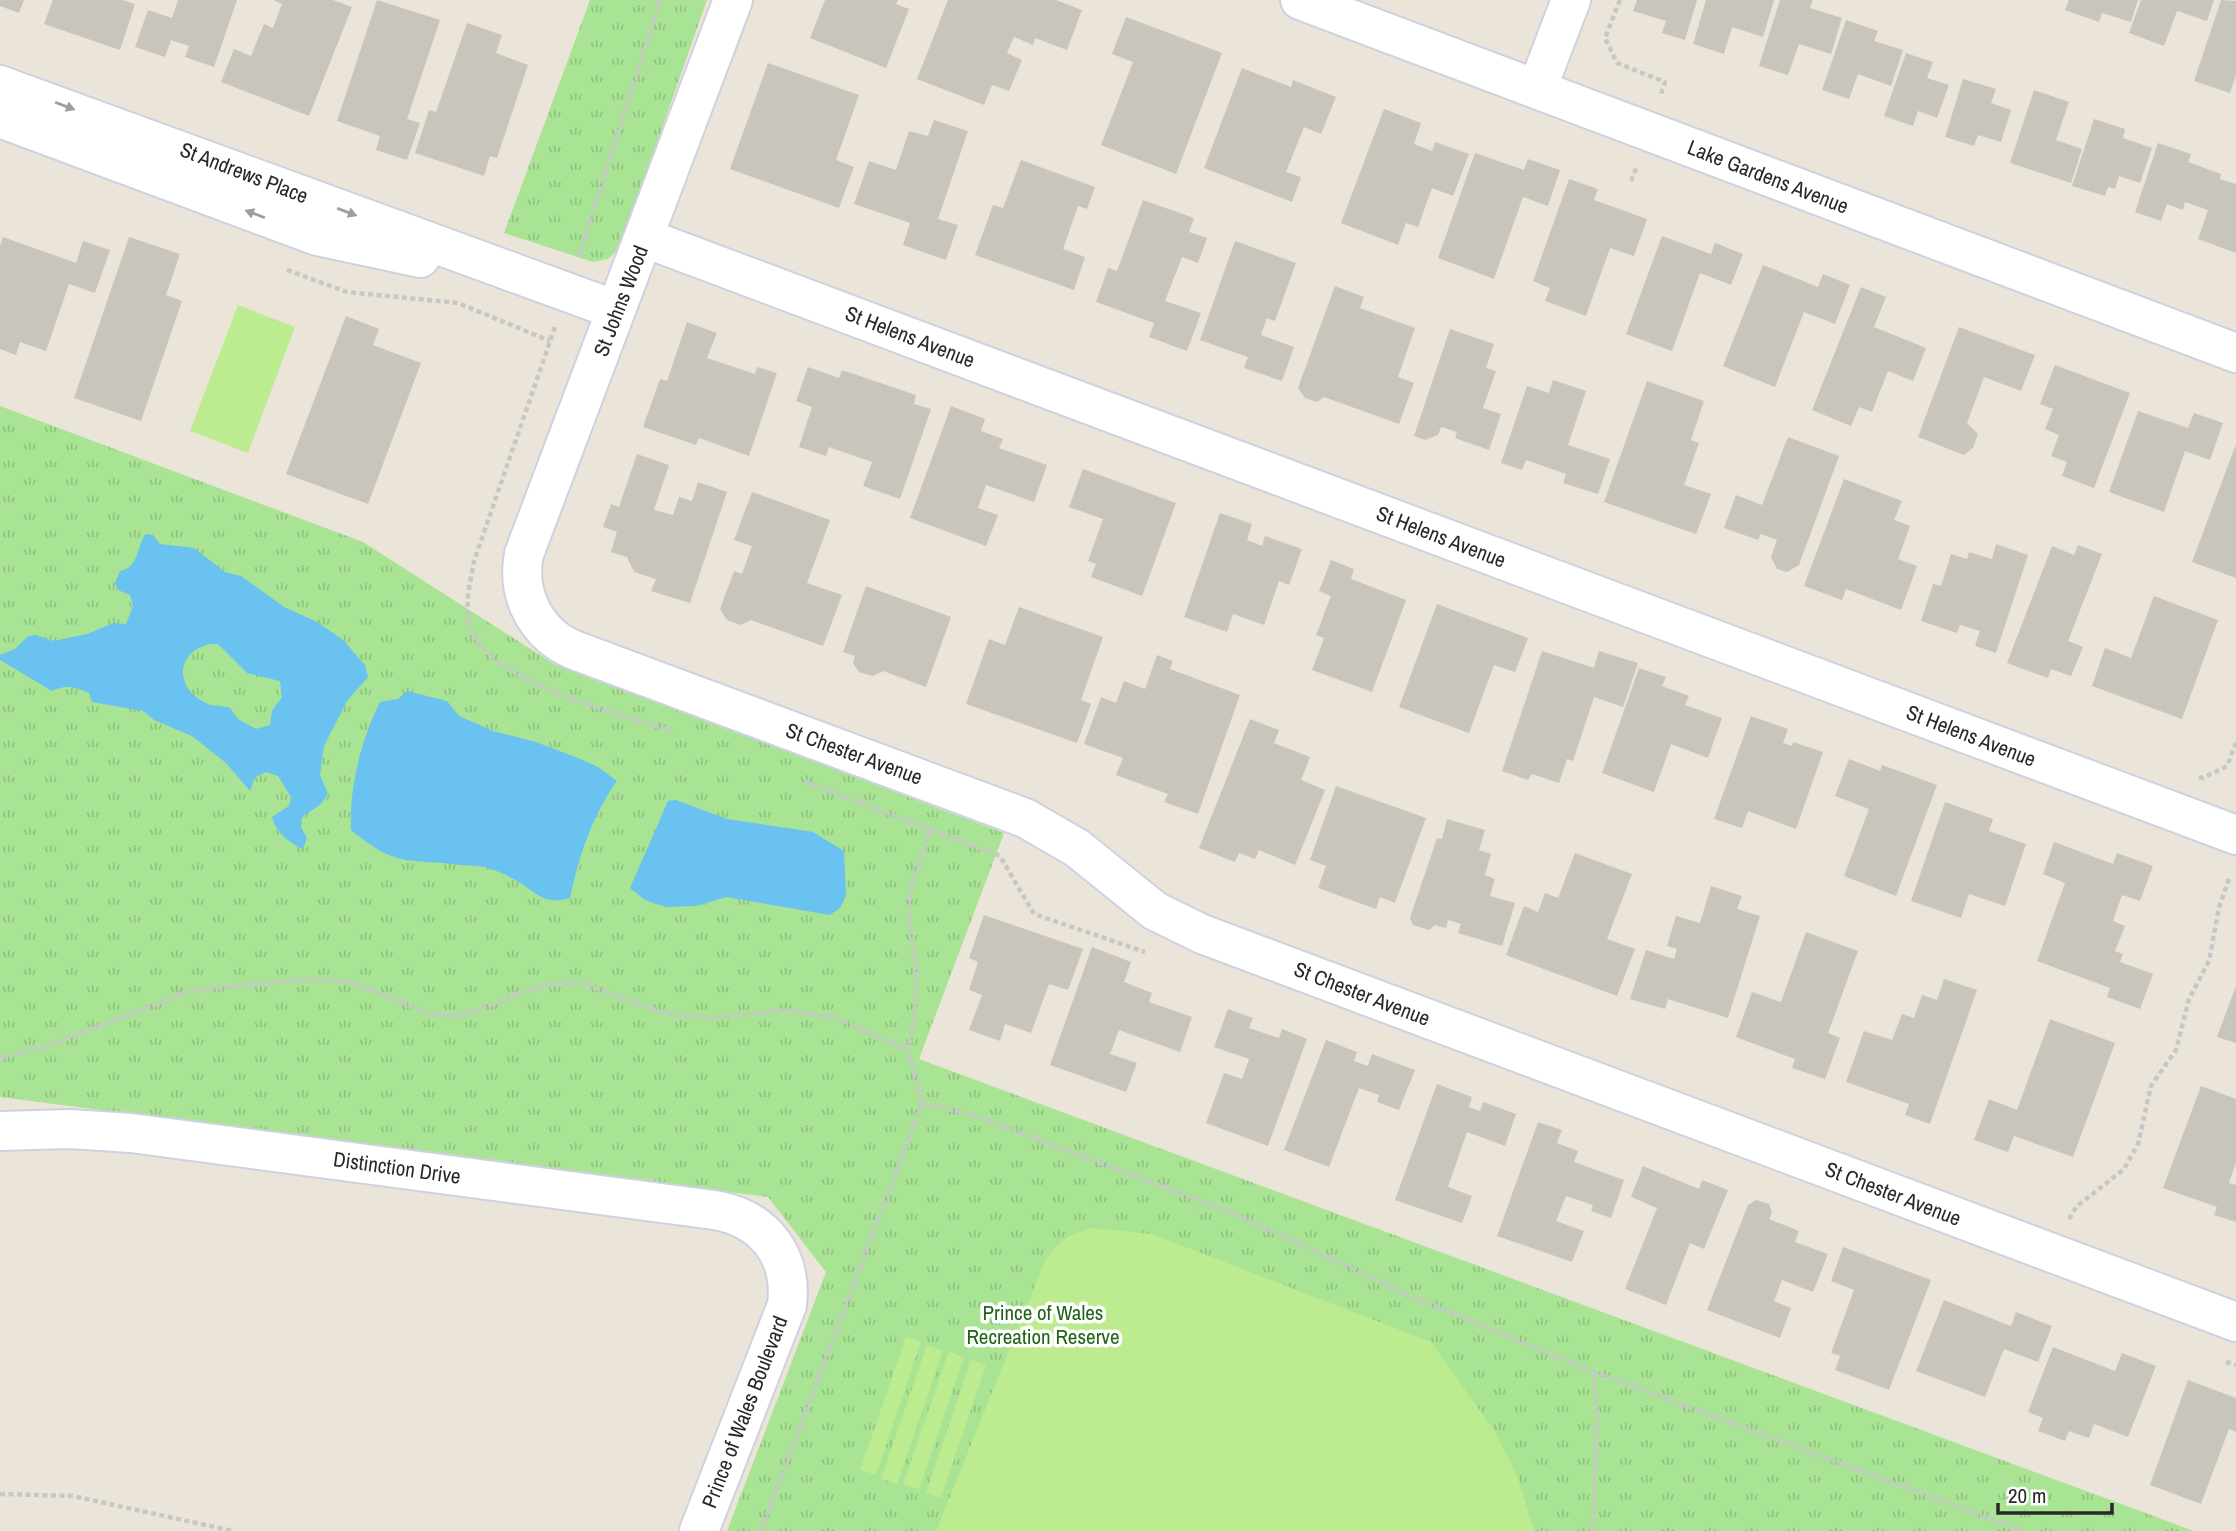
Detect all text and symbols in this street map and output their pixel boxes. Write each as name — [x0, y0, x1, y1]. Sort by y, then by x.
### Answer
one-way arrow — [54, 101, 75, 112]
street label: Lake Gardens Avenue — [1684, 133, 1853, 221]
street label: St Andrews Place — [176, 135, 312, 210]
one-way arrow — [336, 206, 357, 217]
one-way arrow — [244, 208, 265, 219]
street label: St Johns Wood — [586, 241, 655, 360]
street label: St Helens Avenue — [841, 299, 979, 375]
street label: St Helens Avenue — [1372, 499, 1510, 575]
street label: St Helens Avenue — [1902, 698, 2040, 774]
street label: St Chester Avenue — [782, 715, 926, 792]
street label: St Chester Avenue — [1290, 954, 1434, 1033]
street label: Distinction Drive — [332, 1144, 463, 1191]
street label: St Chester Avenue — [1821, 1154, 1965, 1233]
park label: Prince of Wales Recreation Reserve — [966, 1298, 1120, 1351]
street label: Prince of Wales Boulevard — [695, 1312, 794, 1512]
scale bar — [1998, 1472, 2112, 1516]
text: 20 m — [2008, 1481, 2046, 1510]

